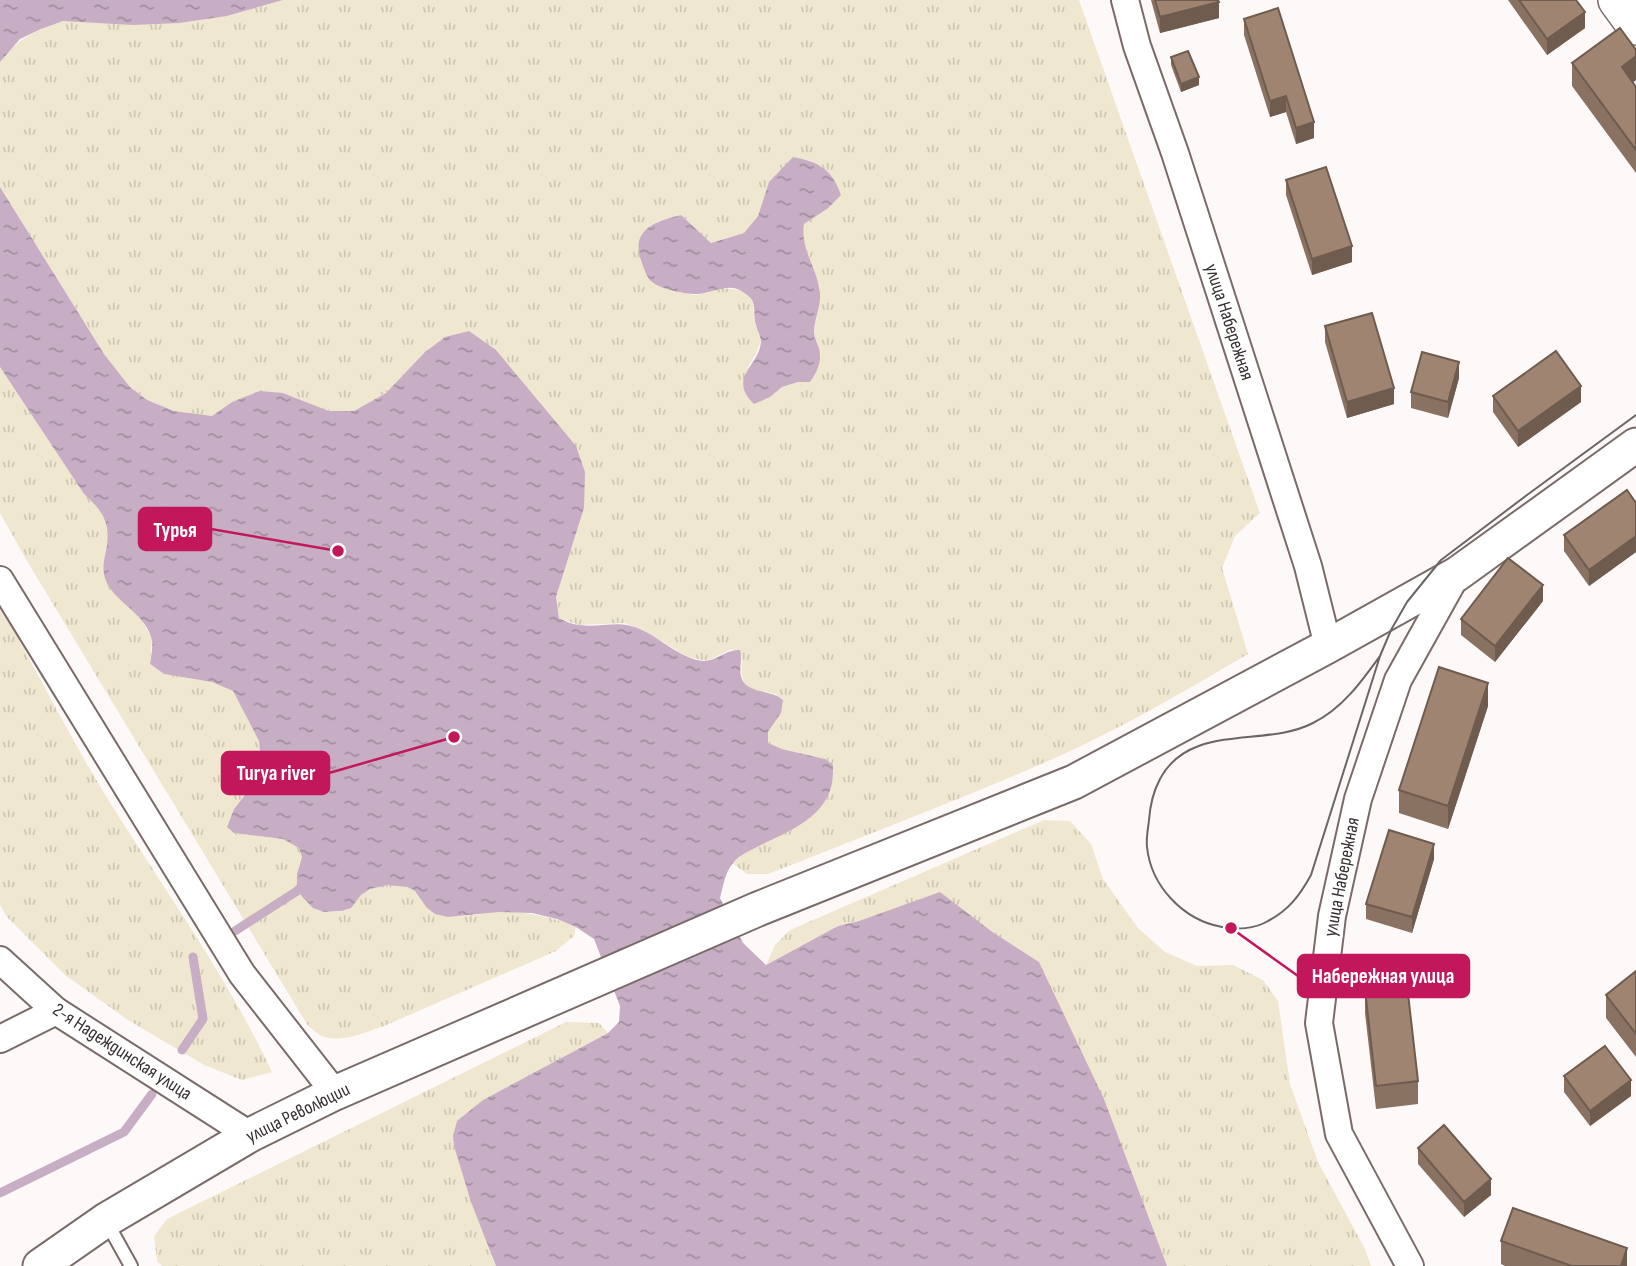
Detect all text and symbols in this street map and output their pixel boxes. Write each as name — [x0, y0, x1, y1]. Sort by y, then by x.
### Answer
street label: улица Набережная — [1199, 261, 1259, 383]
callout: Турья — [139, 508, 211, 550]
text: Турья — [153, 518, 197, 543]
callout: Turya river — [222, 752, 329, 794]
text: Turya river — [236, 761, 316, 786]
street label: улица Набережная — [1319, 815, 1365, 939]
callout: Набережная улица — [1298, 955, 1469, 997]
text: Набережная улица — [1312, 964, 1454, 989]
street label: 2-я Надеждинская улица — [48, 998, 196, 1106]
street label: улица Революции — [242, 1078, 354, 1148]

